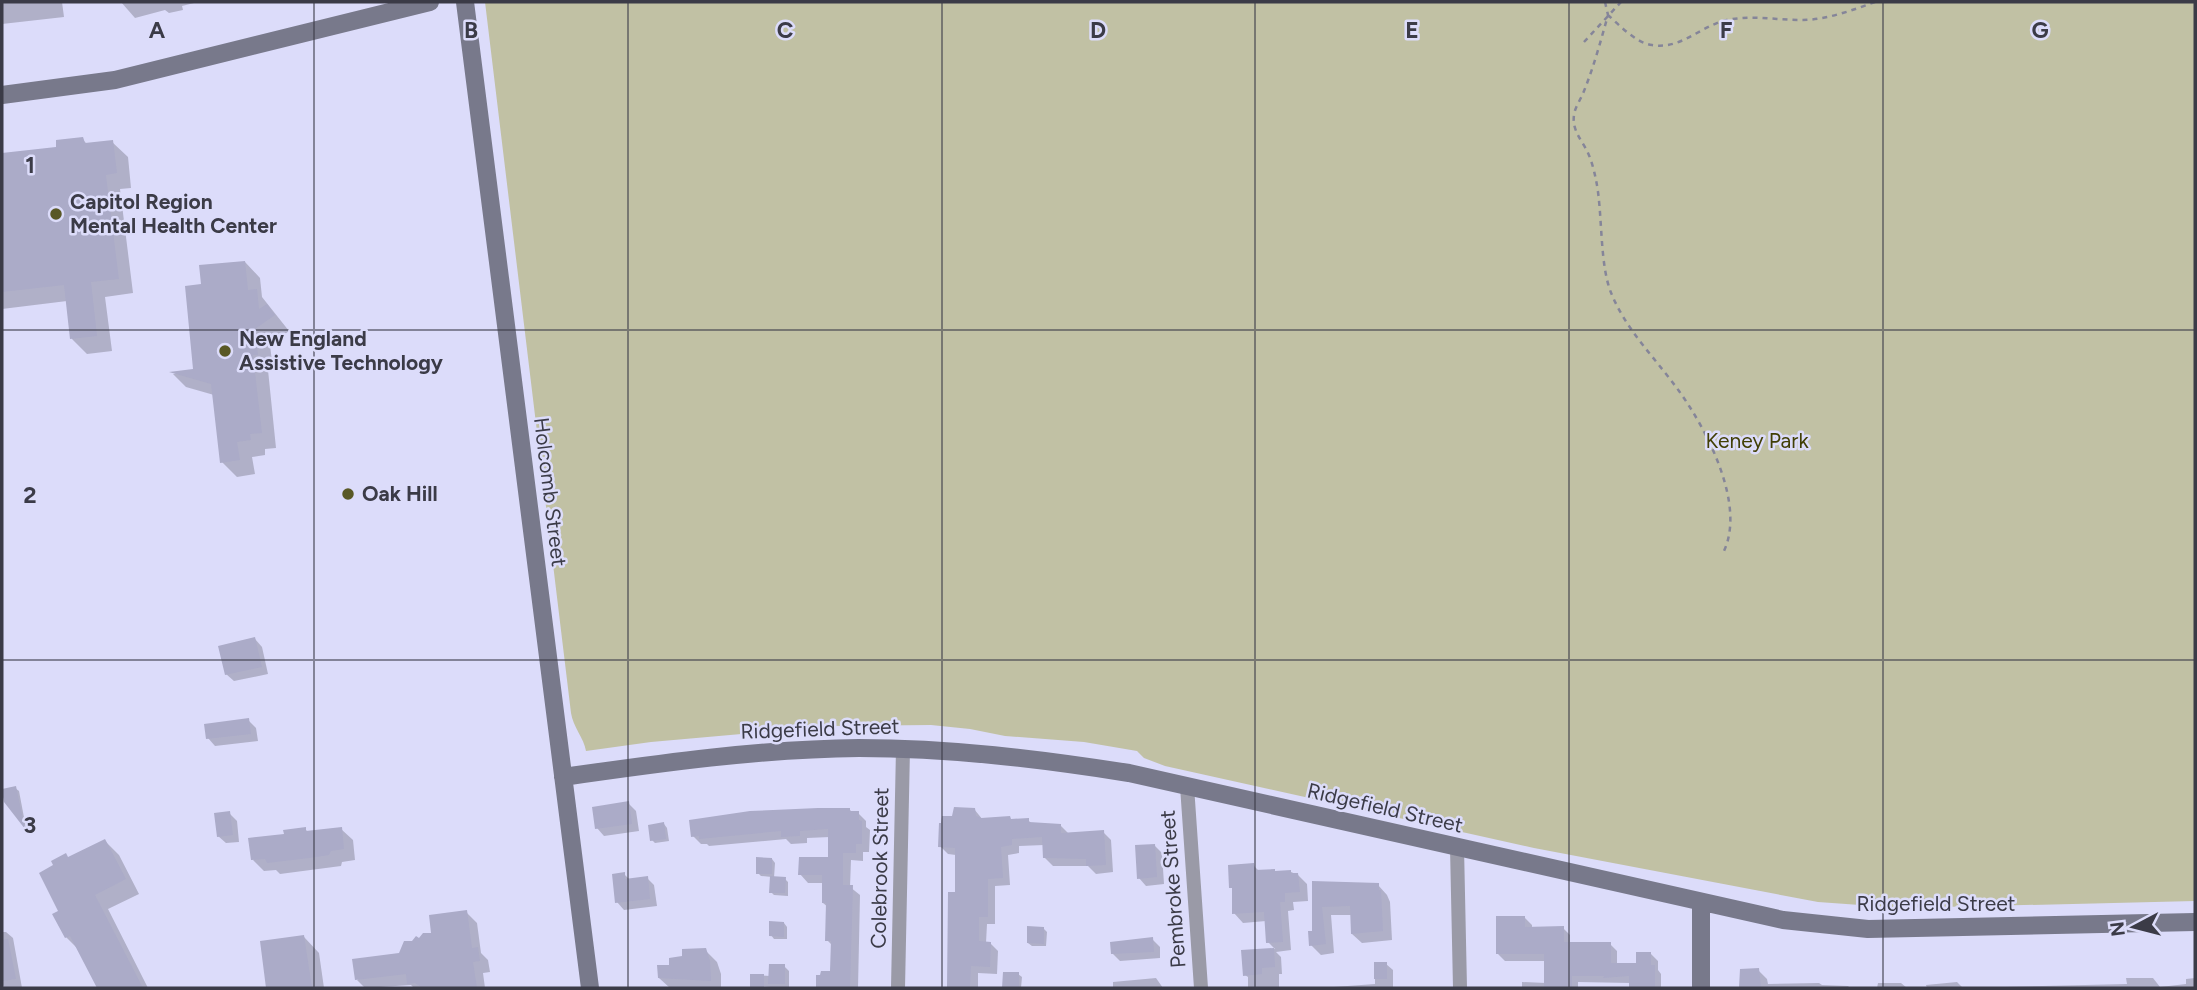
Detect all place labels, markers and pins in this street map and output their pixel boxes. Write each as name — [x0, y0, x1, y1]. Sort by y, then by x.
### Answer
place label: Capitol Region Mental Health Center — [70, 189, 277, 238]
marker: Capitol Region Mental Health Center — [48, 206, 64, 222]
place label: New England Assistive Technology — [239, 326, 444, 375]
marker: New England Assistive Technology — [217, 343, 233, 359]
place label: Oak Hill — [362, 481, 438, 506]
marker: Oak Hill — [340, 486, 356, 502]

